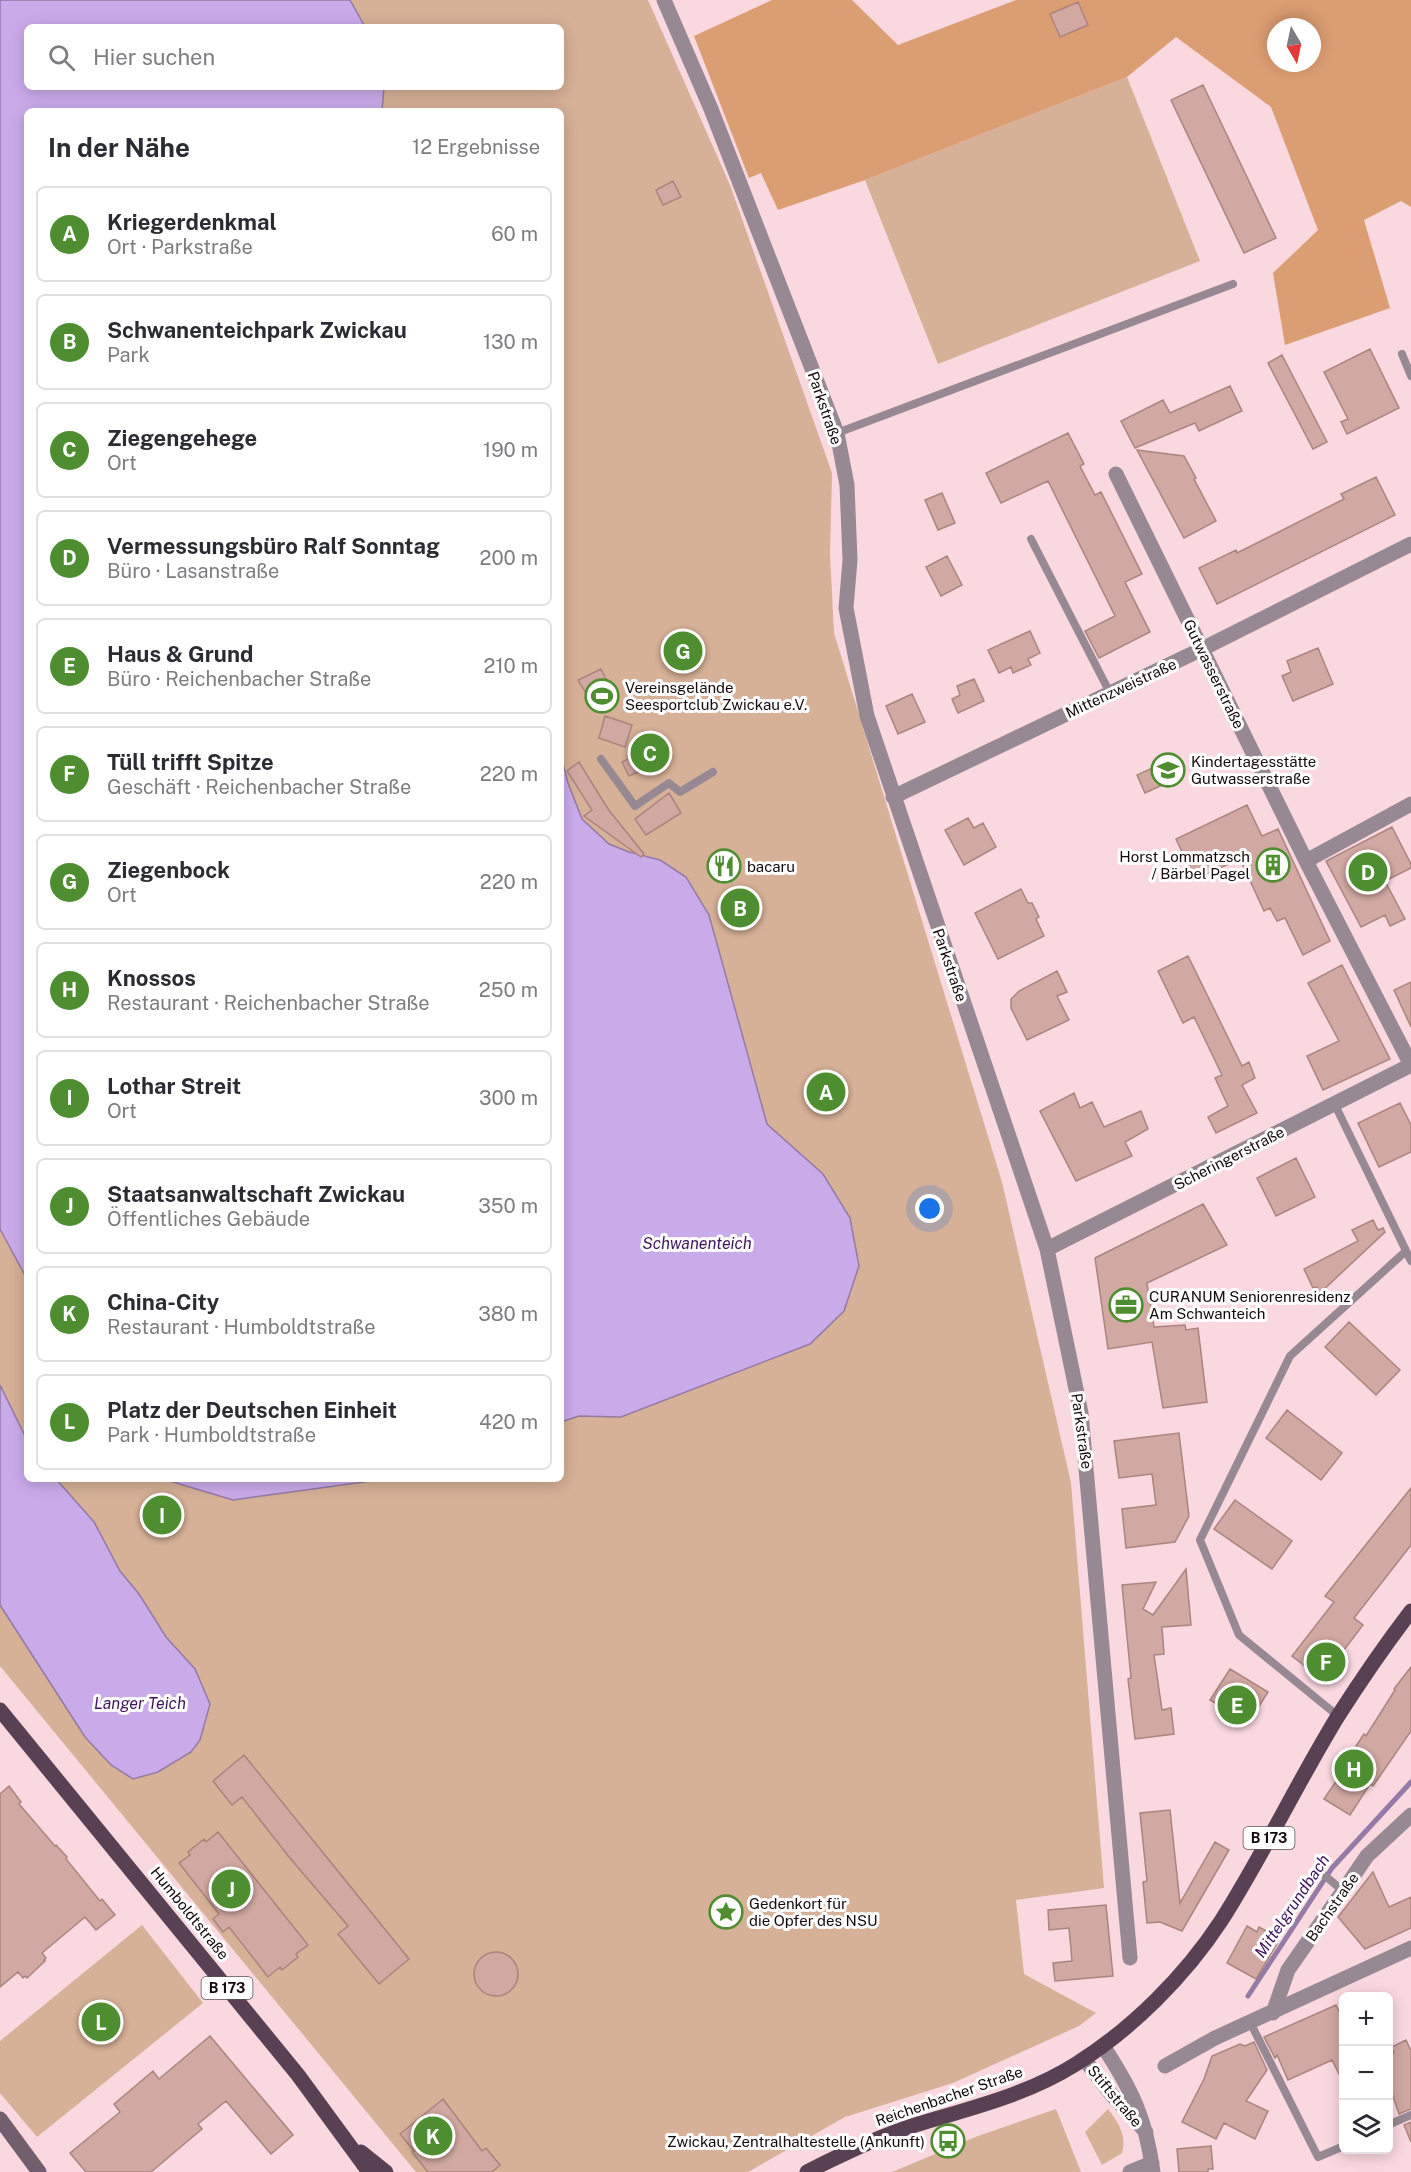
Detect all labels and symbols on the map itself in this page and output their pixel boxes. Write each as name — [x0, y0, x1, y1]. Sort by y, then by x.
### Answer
north arrow — [1267, 18, 1321, 72]
street label: Parkstraße — [805, 369, 845, 447]
street label: Gutwasserstraße — [1180, 617, 1248, 731]
pin: G — [664, 628, 702, 674]
street label: Mittenzweistraße — [1063, 655, 1179, 721]
sports icon: Vereinsgelände Seesportclub Zwickau e.V. — [584, 678, 620, 714]
place label: Vereinsgelände Seesportclub Zwickau e.V. — [625, 679, 807, 713]
pin: C — [630, 730, 670, 776]
school or university icon: Kindertagesstätte Gutwasserstraße — [1150, 752, 1186, 788]
place label: Kindertagesstätte Gutwasserstraße — [1191, 753, 1316, 787]
building icon: Horst Lommatzsch / Bärbel Pagel — [1255, 847, 1291, 883]
restaurant icon: bacaru — [706, 848, 742, 884]
place label: Horst Lommatzsch / Bärbel Pagel — [1119, 848, 1250, 882]
pin: D — [1348, 850, 1388, 894]
place label: bacaru — [747, 858, 795, 875]
pin: B — [720, 886, 760, 930]
street label: Parkstraße — [930, 926, 970, 1004]
pin: A — [806, 1070, 846, 1114]
street label: Scheringerstraße — [1171, 1123, 1287, 1193]
your location — [915, 1194, 944, 1223]
water label: Schwanenteich — [642, 1234, 752, 1253]
office icon: CURANUM Seniorenresidenz Am Schwanteich — [1108, 1287, 1144, 1323]
place label: CURANUM Seniorenresidenz Am Schwanteich — [1149, 1288, 1350, 1322]
street label: Parkstraße — [1068, 1392, 1096, 1470]
pin: I — [142, 1492, 182, 1538]
pin: F — [1306, 1640, 1346, 1684]
pin: E — [1218, 1682, 1256, 1728]
water label: Langer Teich — [94, 1694, 186, 1713]
pin: H — [1334, 1746, 1374, 1792]
road number: B 173 — [1244, 1827, 1294, 1849]
water label: Mittelgrundbach — [1251, 1851, 1333, 1961]
street label: Humboldtstraße — [147, 1863, 233, 1963]
pin: J — [212, 1866, 250, 1912]
street label: Bachstraße — [1302, 1870, 1362, 1944]
place icon: Gedenkort für die Opfer des NSU — [708, 1894, 744, 1930]
place label: Gedenkort für die Opfer des NSU — [749, 1895, 877, 1929]
road number: B 173 — [202, 1977, 252, 1999]
pin: L — [82, 2000, 120, 2044]
street label: Stiftstraße — [1084, 2062, 1146, 2130]
street label: Reichenbacher Straße — [873, 2063, 1025, 2129]
pin: K — [414, 2114, 452, 2158]
bus stop icon: Zwickau, Zentralhaltestelle (Ankunft) — [930, 2123, 966, 2159]
place label: Zwickau, Zentralhaltestelle (Ankunft) — [667, 2133, 925, 2150]

